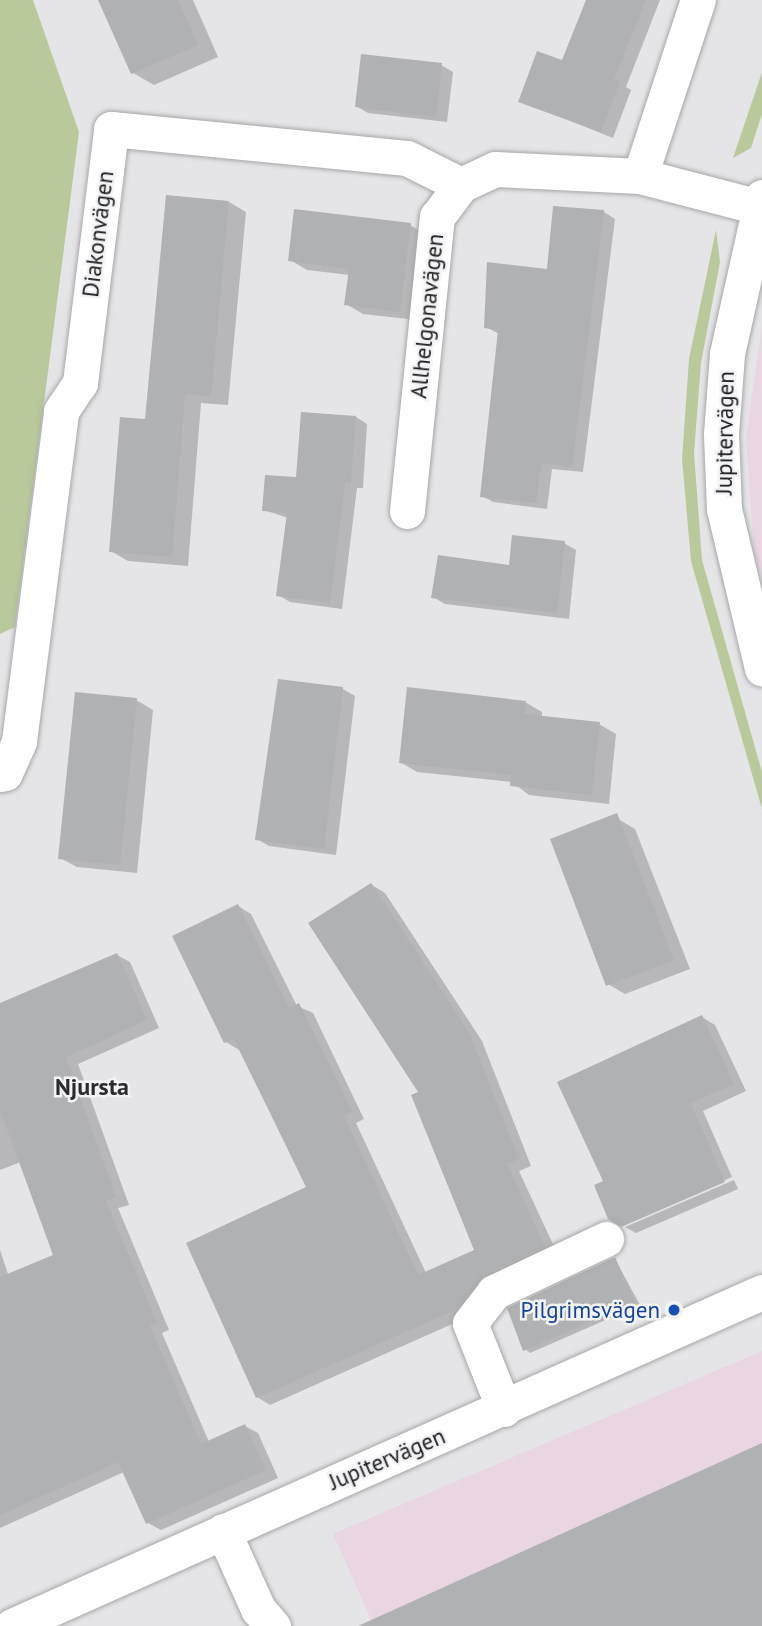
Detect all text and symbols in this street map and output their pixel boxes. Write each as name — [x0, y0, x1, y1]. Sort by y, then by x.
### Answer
street label: Diakonvägen — [77, 169, 119, 299]
street label: Allhelgonavägen — [405, 232, 449, 400]
street label: Jupitervägen — [710, 371, 740, 495]
district label: Njursta — [55, 1073, 129, 1101]
place label: Pilgrimsvägen — [520, 1296, 660, 1324]
marker: Pilgrimsvägen — [666, 1302, 682, 1318]
street label: Jupitervägen — [325, 1422, 449, 1496]

